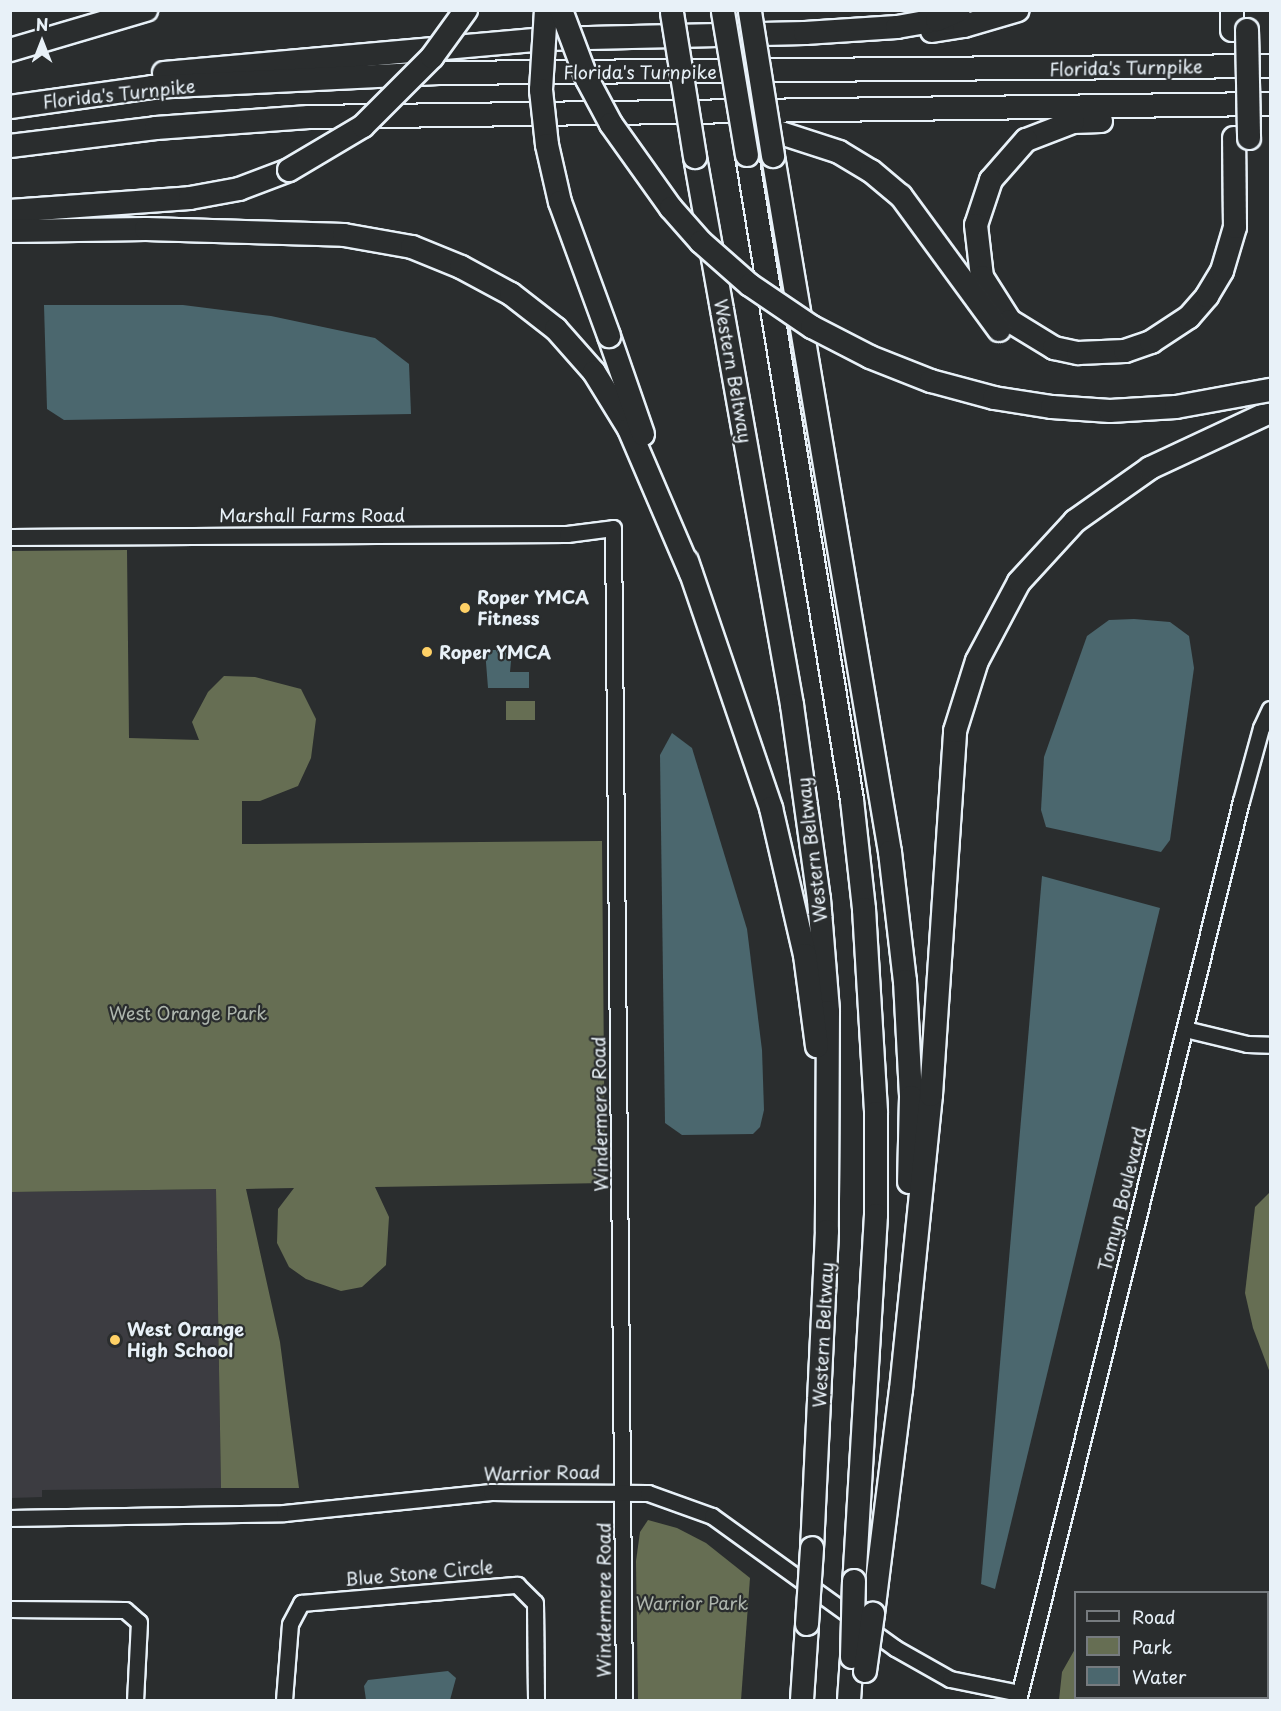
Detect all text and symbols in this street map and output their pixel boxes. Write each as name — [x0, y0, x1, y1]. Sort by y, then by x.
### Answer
north arrow — [12, 12, 72, 72]
text: N — [36, 12, 48, 36]
street label: Florida's Turnpike — [1049, 56, 1203, 80]
street label: Florida's Turnpike — [563, 61, 717, 83]
street label: Florida's Turnpike — [41, 75, 197, 113]
street label: Western Beltway — [710, 297, 756, 445]
street label: Marshall Farms Road — [219, 504, 405, 526]
place label: Roper YMCA Fitness — [477, 587, 591, 630]
marker: Roper YMCA Fitness — [458, 601, 472, 615]
place label: Roper YMCA — [439, 641, 553, 663]
marker: Roper YMCA — [420, 645, 434, 659]
street label: Western Beltway — [792, 776, 832, 924]
park label: West Orange Park — [109, 1002, 267, 1024]
street label: Windermere Road — [588, 1036, 612, 1192]
street label: Tomyn Boulevard — [1093, 1124, 1151, 1274]
street label: Western Beltway — [808, 1262, 838, 1408]
place label: West Orange High School — [127, 1319, 244, 1362]
marker: West Orange High School — [108, 1333, 122, 1347]
street label: Warrior Road — [483, 1461, 601, 1485]
street label: Windermere Road — [593, 1522, 615, 1678]
street label: Blue Stone Circle — [343, 1556, 495, 1590]
legend — [1074, 1591, 1269, 1699]
park label: Warrior Park — [635, 1592, 749, 1614]
text: Road — [1132, 1603, 1176, 1630]
text: Park — [1132, 1633, 1172, 1660]
text: Water — [1132, 1663, 1186, 1690]

